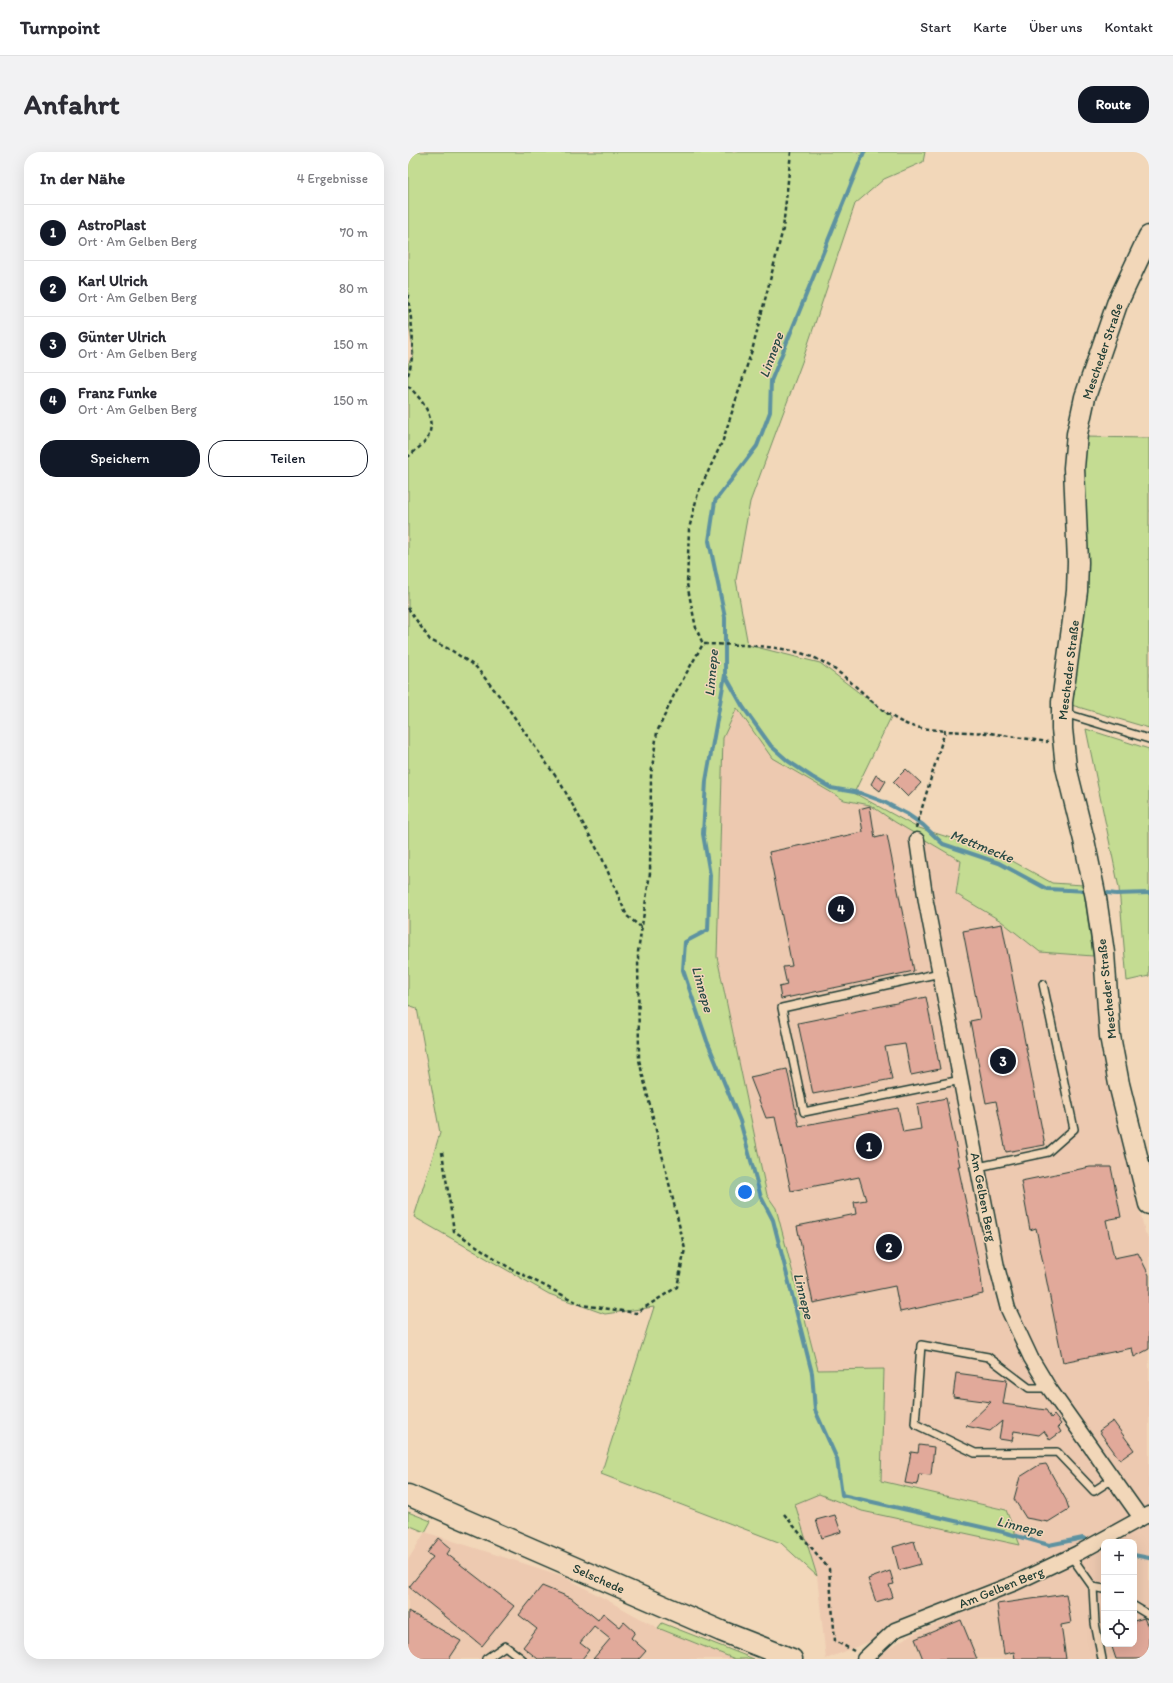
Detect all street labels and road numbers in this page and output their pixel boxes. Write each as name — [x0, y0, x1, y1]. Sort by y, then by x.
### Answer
street label: Mescheder Straße — [1079, 301, 1126, 401]
street label: Mescheder Straße — [1055, 619, 1082, 721]
street label: Mescheder Straße — [1094, 938, 1119, 1040]
street label: Am Gelben Berg — [968, 1151, 1000, 1243]
street label: Selschede — [570, 1560, 627, 1597]
street label: Am Gelben Berg — [956, 1563, 1046, 1611]

